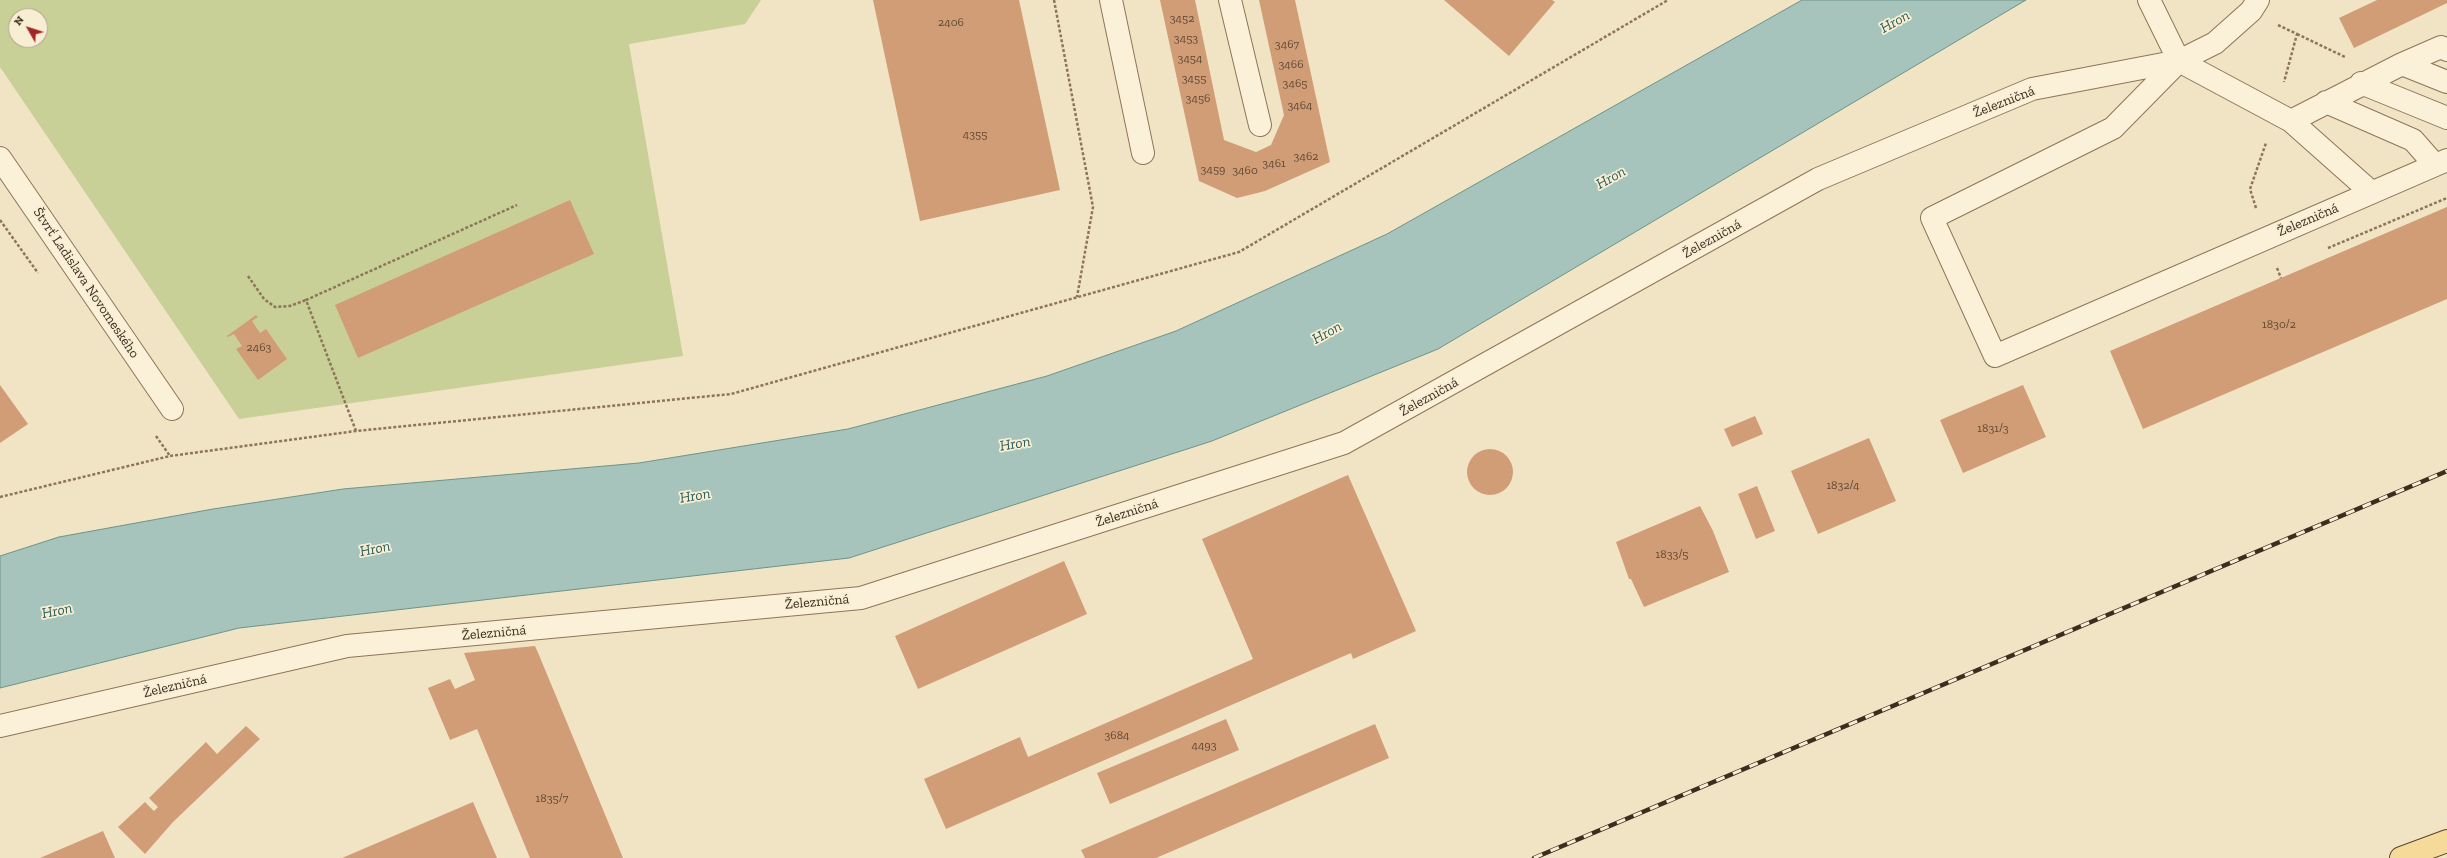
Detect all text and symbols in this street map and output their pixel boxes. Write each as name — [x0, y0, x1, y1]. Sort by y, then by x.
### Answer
water label: Hron — [1877, 7, 1913, 37]
north arrow — [8, 8, 48, 48]
house number: 3452 — [1170, 12, 1194, 26]
text: N — [11, 13, 27, 28]
house number: 2406 — [938, 16, 964, 30]
house number: 3453 — [1174, 32, 1198, 46]
house number: 3467 — [1275, 38, 1299, 52]
house number: 3454 — [1178, 52, 1202, 66]
house number: 3466 — [1278, 58, 1304, 72]
house number: 3455 — [1182, 72, 1206, 86]
house number: 3465 — [1283, 77, 1307, 91]
street label: Železničná — [1971, 83, 2037, 121]
house number: 3456 — [1186, 92, 1210, 106]
house number: 3464 — [1287, 99, 1313, 113]
house number: 4355 — [963, 128, 987, 142]
house number: 3462 — [1294, 150, 1318, 164]
house number: 3461 — [1262, 157, 1286, 171]
house number: 3459 — [1201, 163, 1225, 177]
water label: Hron — [1593, 163, 1629, 193]
house number: 3460 — [1232, 164, 1258, 178]
street label: Železničná — [2275, 200, 2341, 240]
street label: Štvrť Ladislava Novomeského — [29, 205, 143, 361]
street label: Železničná — [1680, 216, 1744, 262]
water label: Hron — [1309, 318, 1345, 348]
house number: 1830/2 — [2262, 318, 2296, 332]
house number: 2463 — [247, 341, 271, 355]
street label: Železničná — [1397, 374, 1461, 420]
house number: 1831/3 — [1977, 422, 2009, 436]
water label: Hron — [998, 433, 1032, 455]
house number: 1832/4 — [1826, 479, 1860, 493]
water label: Hron — [678, 485, 712, 507]
street label: Železničná — [1094, 495, 1160, 531]
water label: Hron — [358, 537, 392, 561]
house number: 1833/5 — [1656, 548, 1688, 562]
street label: Železničná — [784, 591, 850, 613]
water label: Hron — [40, 599, 74, 623]
street label: Železničná — [461, 622, 527, 644]
street label: Železničná — [142, 671, 208, 701]
house number: 3684 — [1104, 729, 1130, 743]
house number: 4493 — [1191, 739, 1217, 753]
house number: 1835/7 — [536, 792, 568, 806]

